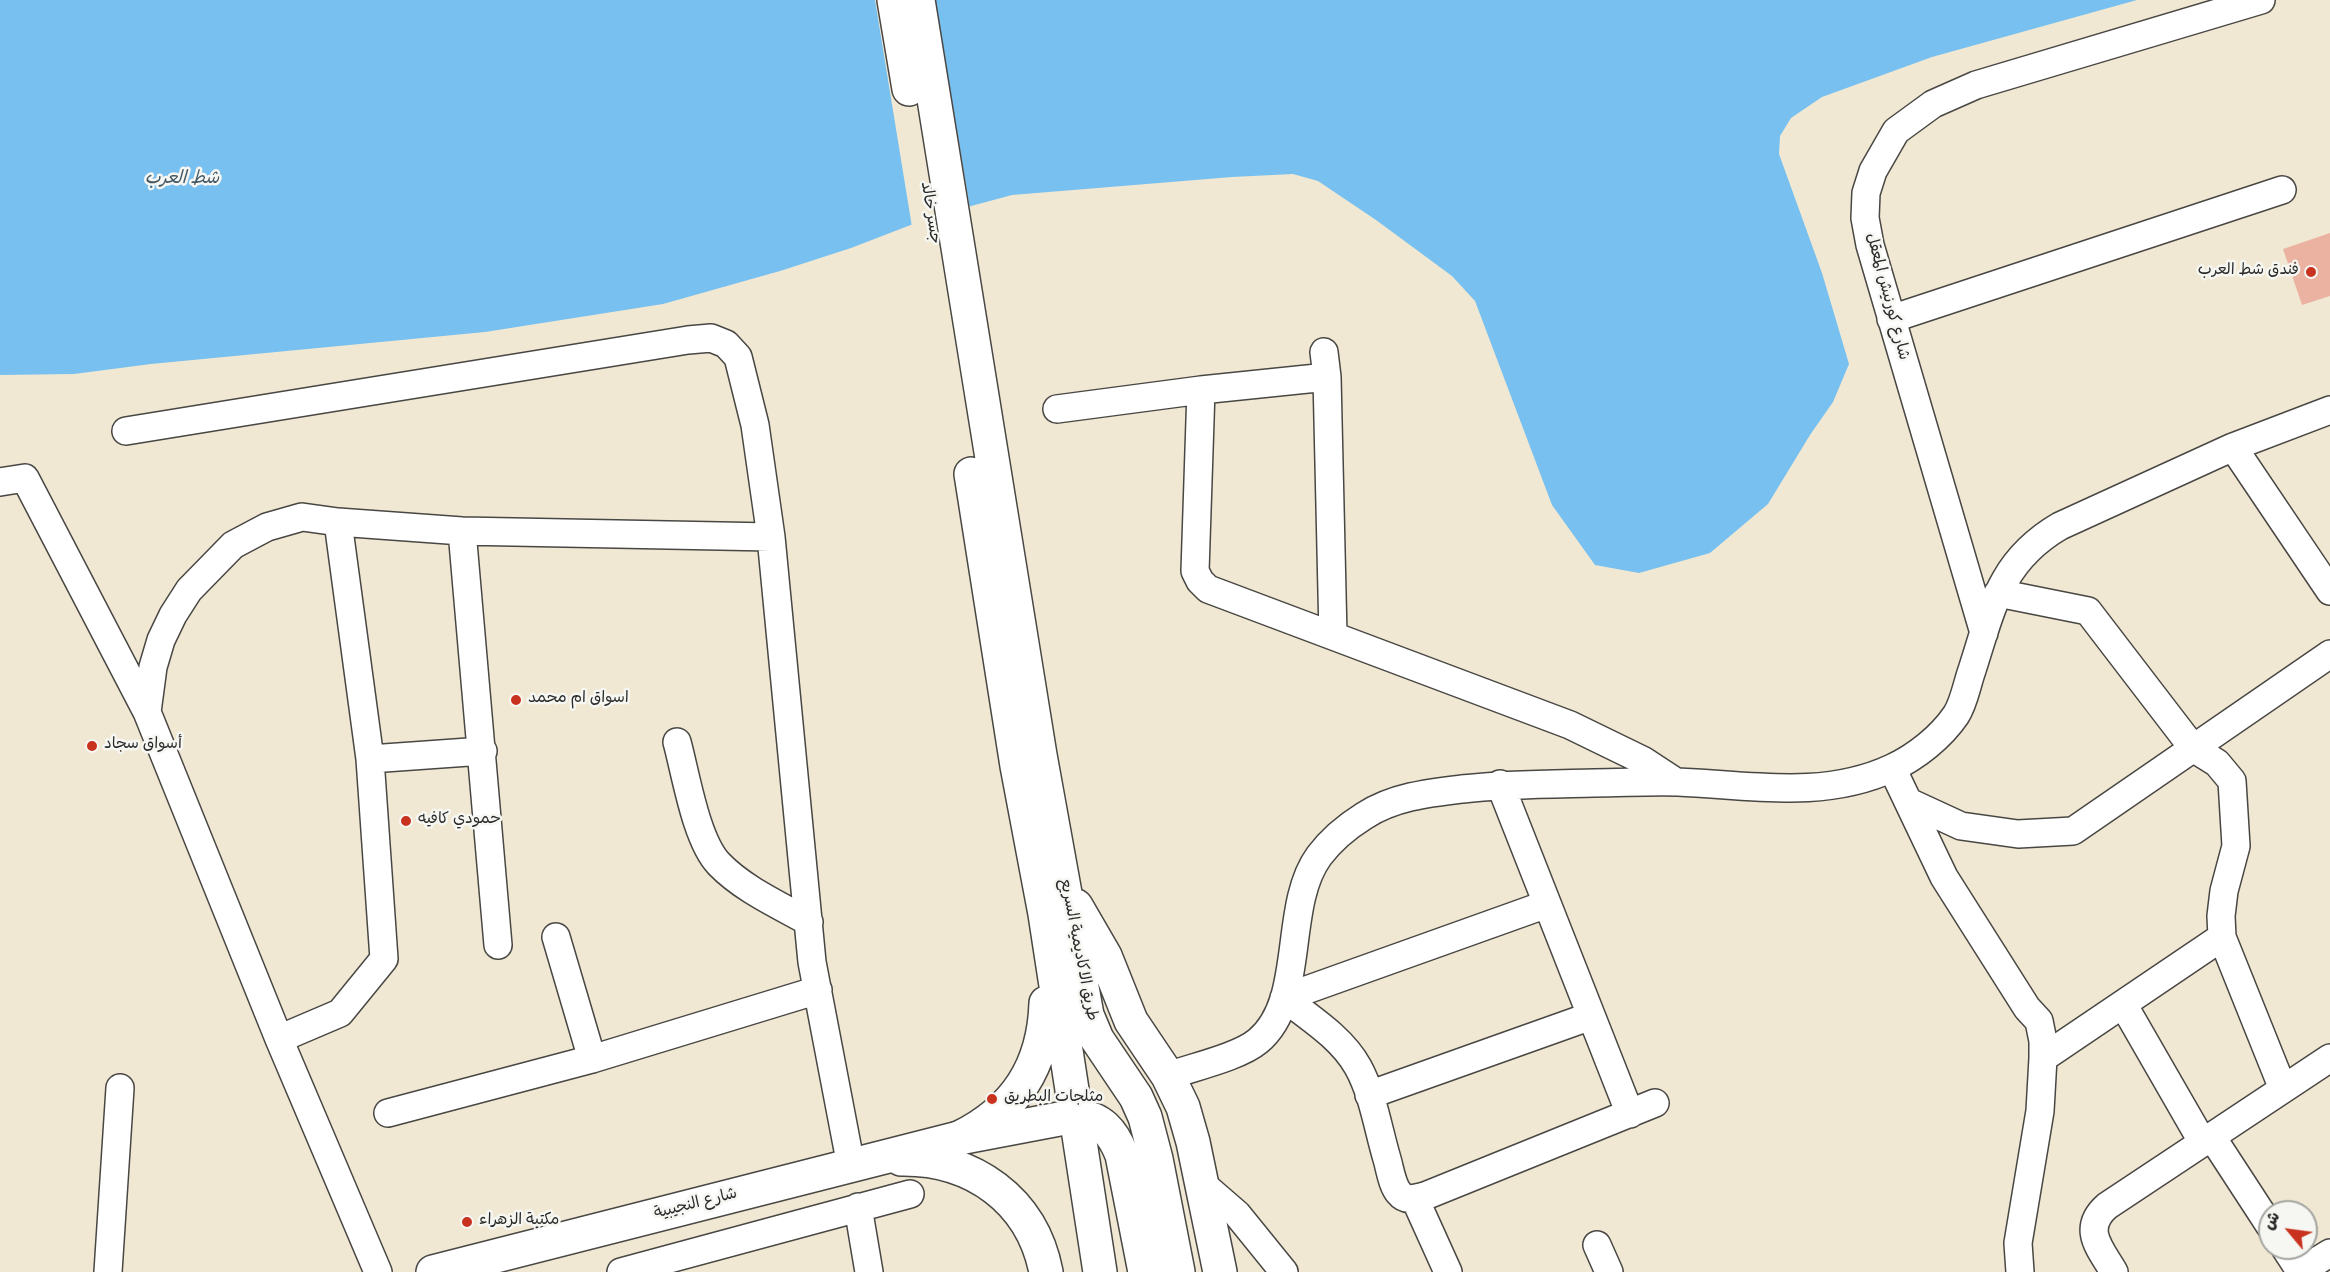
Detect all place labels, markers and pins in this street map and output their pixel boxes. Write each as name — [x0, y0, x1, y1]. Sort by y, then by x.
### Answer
place label: فندق شط العرب — [2198, 262, 2299, 282]
marker: فندق شط العرب — [2304, 265, 2318, 279]
place label: اسواق ام محمد — [528, 690, 629, 710]
marker: اسواق ام محمد — [509, 693, 523, 707]
place label: أسواق سجاد — [104, 736, 182, 756]
marker: أسواق سجاد — [85, 739, 99, 753]
place label: حمودي كافيه — [418, 811, 501, 831]
marker: حمودي كافيه — [399, 814, 413, 828]
place label: مثلجات البطريق — [1004, 1089, 1103, 1109]
marker: مثلجات البطريق — [985, 1092, 999, 1106]
place label: مكتبة الزهراء — [479, 1212, 559, 1232]
marker: مكتبة الزهراء — [460, 1215, 474, 1229]

